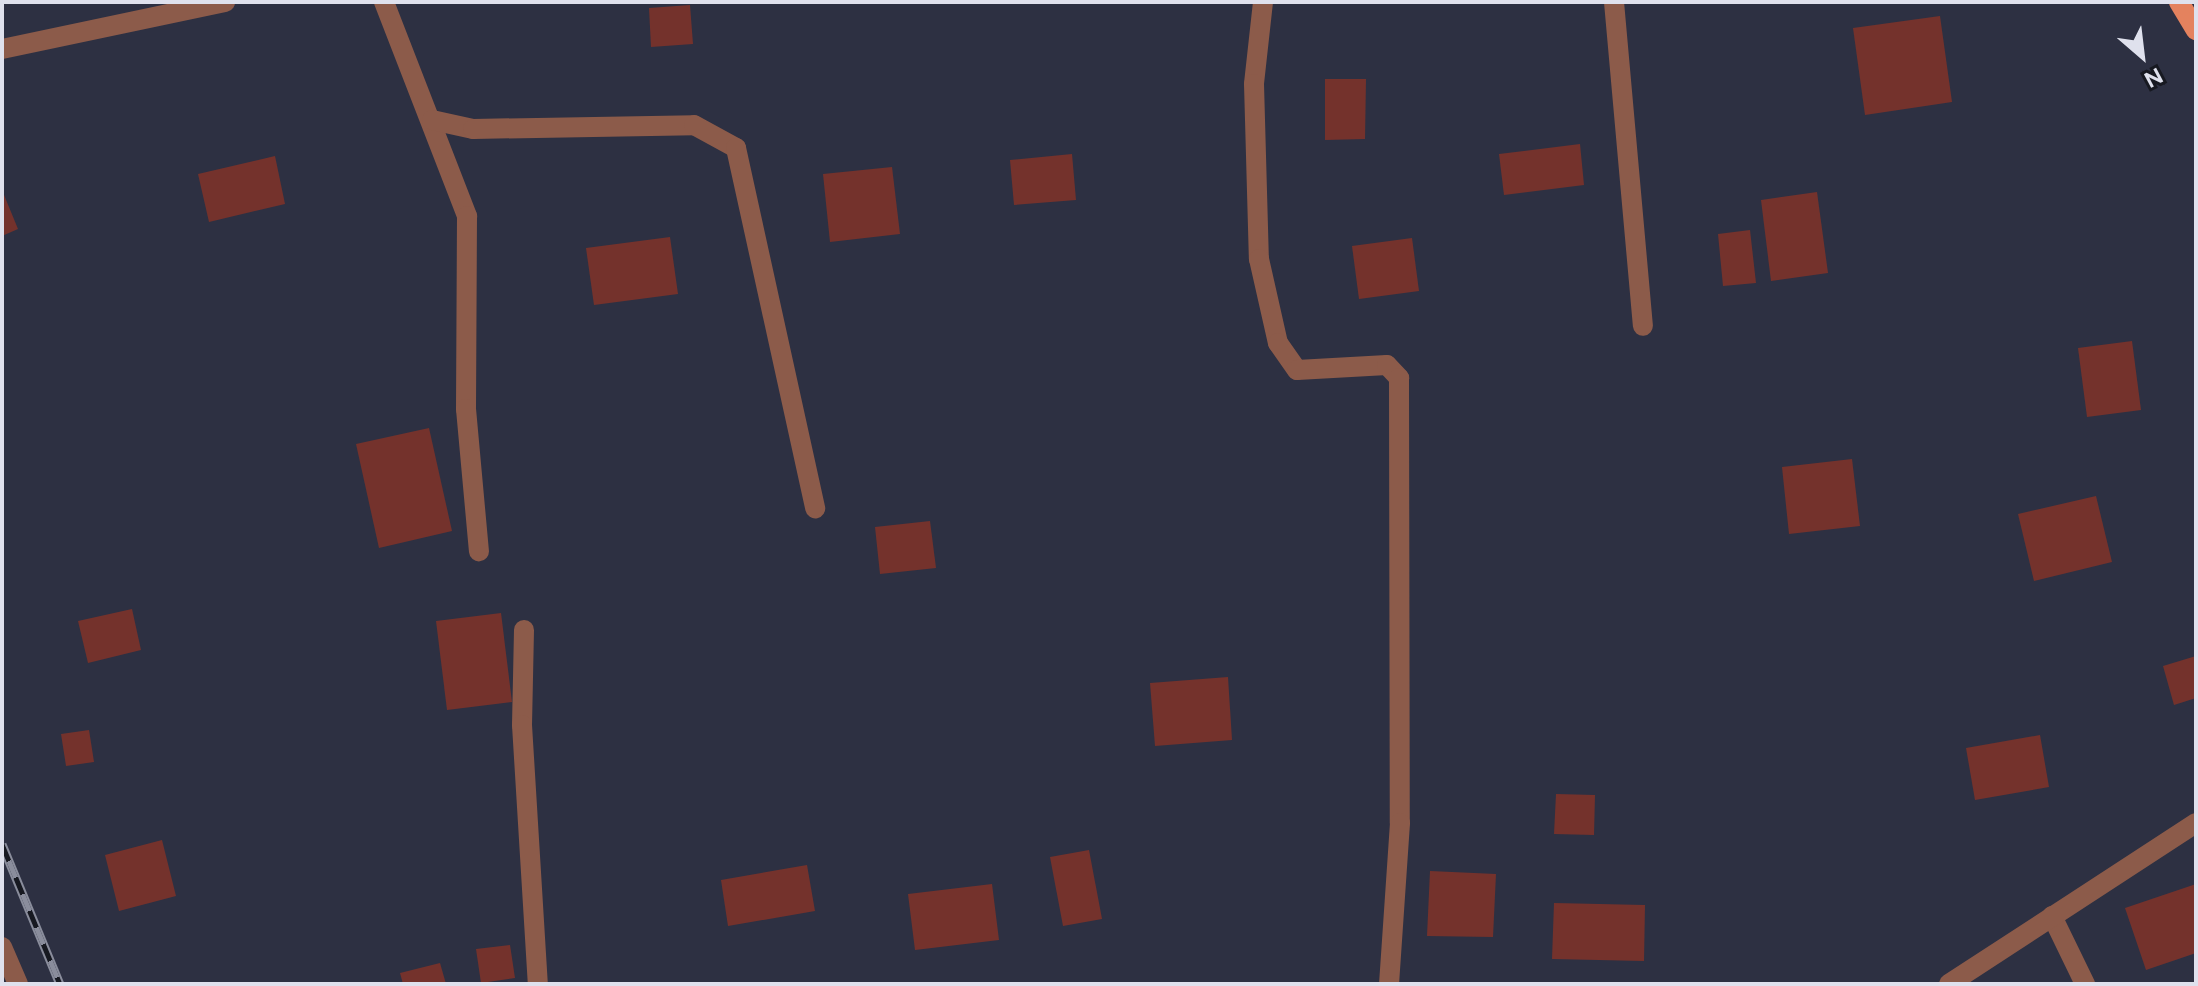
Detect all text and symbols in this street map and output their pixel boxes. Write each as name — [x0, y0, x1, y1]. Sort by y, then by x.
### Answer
north arrow — [2102, 16, 2182, 96]
text: N — [2140, 62, 2167, 94]

